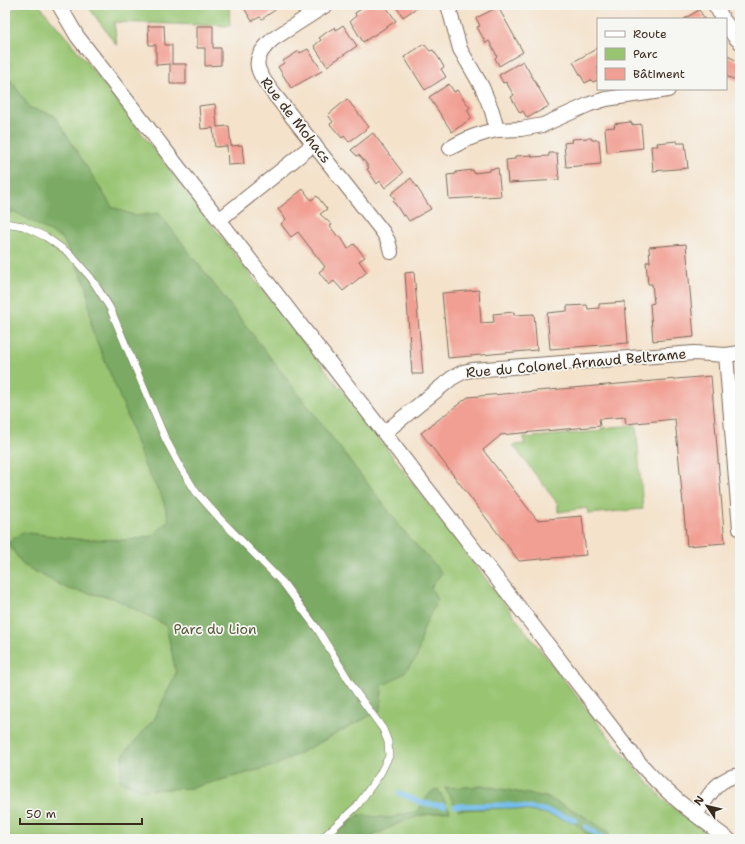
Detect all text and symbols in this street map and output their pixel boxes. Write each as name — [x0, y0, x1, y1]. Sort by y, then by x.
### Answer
legend — [597, 18, 727, 90]
text: Route — [633, 26, 667, 42]
text: Parc — [633, 46, 658, 62]
text: Bâtiment — [633, 66, 685, 82]
street label: Rue de Mohacs — [257, 73, 335, 167]
street label: Rue du Colonel Arnaud Beltrame — [465, 344, 687, 382]
park label: Parc du Lion — [173, 620, 257, 638]
north arrow — [687, 786, 727, 826]
text: N — [691, 792, 708, 808]
scale bar — [20, 800, 142, 826]
text: 50 m — [26, 806, 56, 822]

